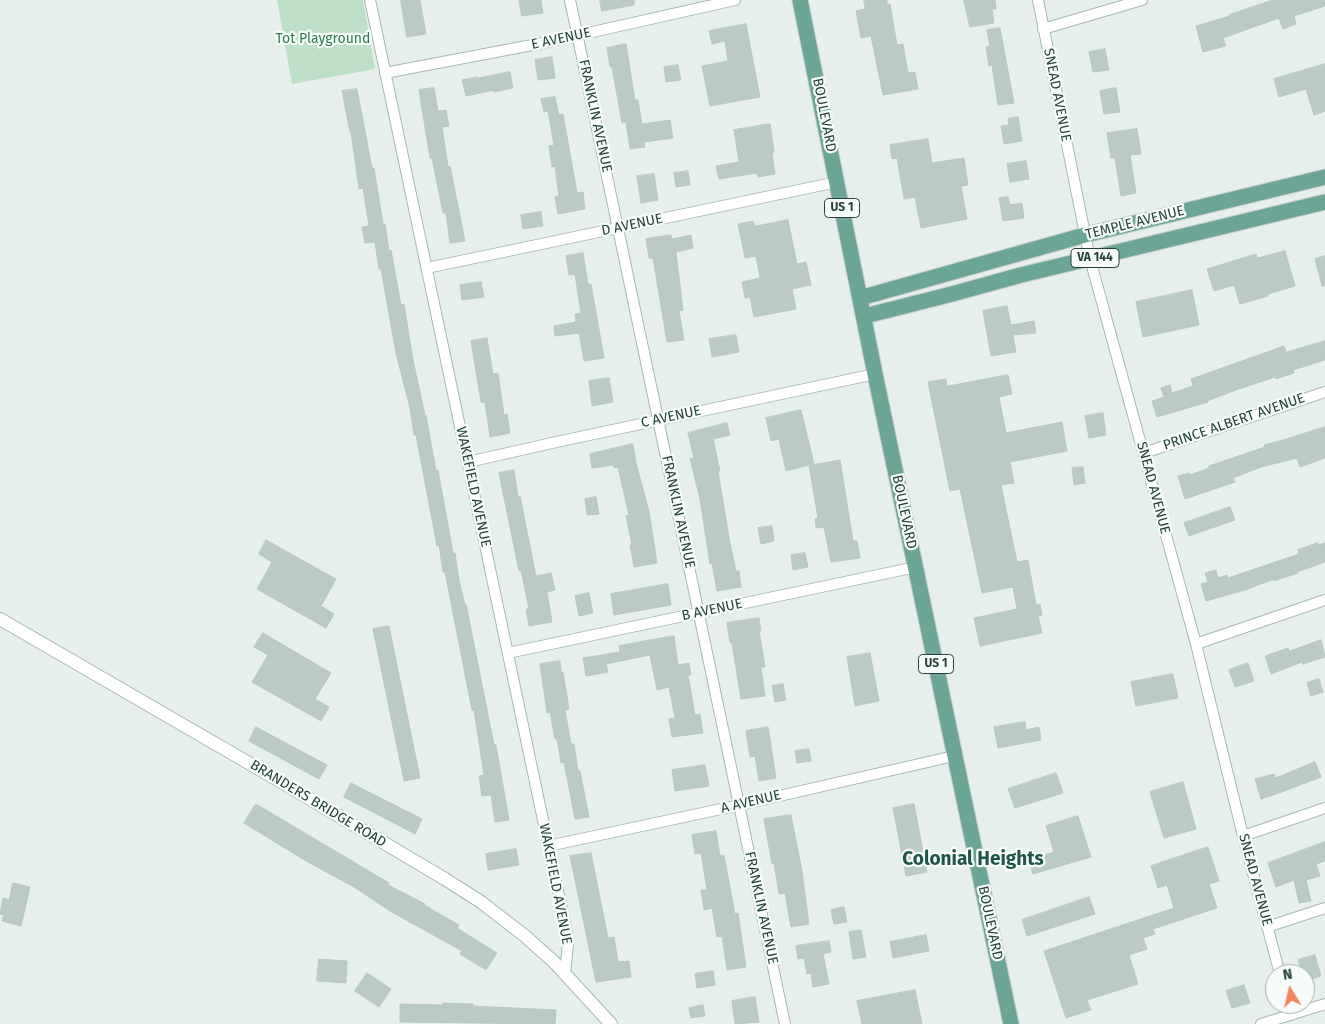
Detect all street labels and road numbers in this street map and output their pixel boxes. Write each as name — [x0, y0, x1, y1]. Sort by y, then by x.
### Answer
street label: E AVENUE — [530, 24, 592, 54]
street label: SNEAD AVENUE — [1040, 47, 1074, 143]
street label: FRANKLIN AVENUE — [575, 58, 615, 174]
street label: BOULEVARD — [809, 77, 839, 153]
road number: US 1 — [824, 198, 860, 218]
street label: TEMPLE AVENUE — [1084, 203, 1186, 243]
street label: D AVENUE — [600, 210, 664, 240]
road number: VA 144 — [1071, 248, 1119, 268]
street label: PRINCE ALBERT AVENUE — [1161, 390, 1307, 454]
street label: C AVENUE — [639, 402, 703, 432]
street label: WAKEFIELD AVENUE — [452, 425, 494, 549]
street label: SNEAD AVENUE — [1133, 440, 1173, 536]
street label: FRANKLIN AVENUE — [658, 454, 698, 570]
street label: BOULEVARD — [888, 474, 920, 550]
street label: B AVENUE — [680, 595, 744, 625]
road number: US 1 — [918, 654, 954, 674]
street label: BRANDERS BRIDGE ROAD — [247, 757, 389, 851]
street label: A AVENUE — [719, 787, 783, 817]
street label: WAKEFIELD AVENUE — [535, 822, 575, 946]
street label: SNEAD AVENUE — [1235, 832, 1275, 928]
street label: FRANKLIN AVENUE — [741, 850, 781, 966]
street label: BOULEVARD — [974, 885, 1006, 961]

